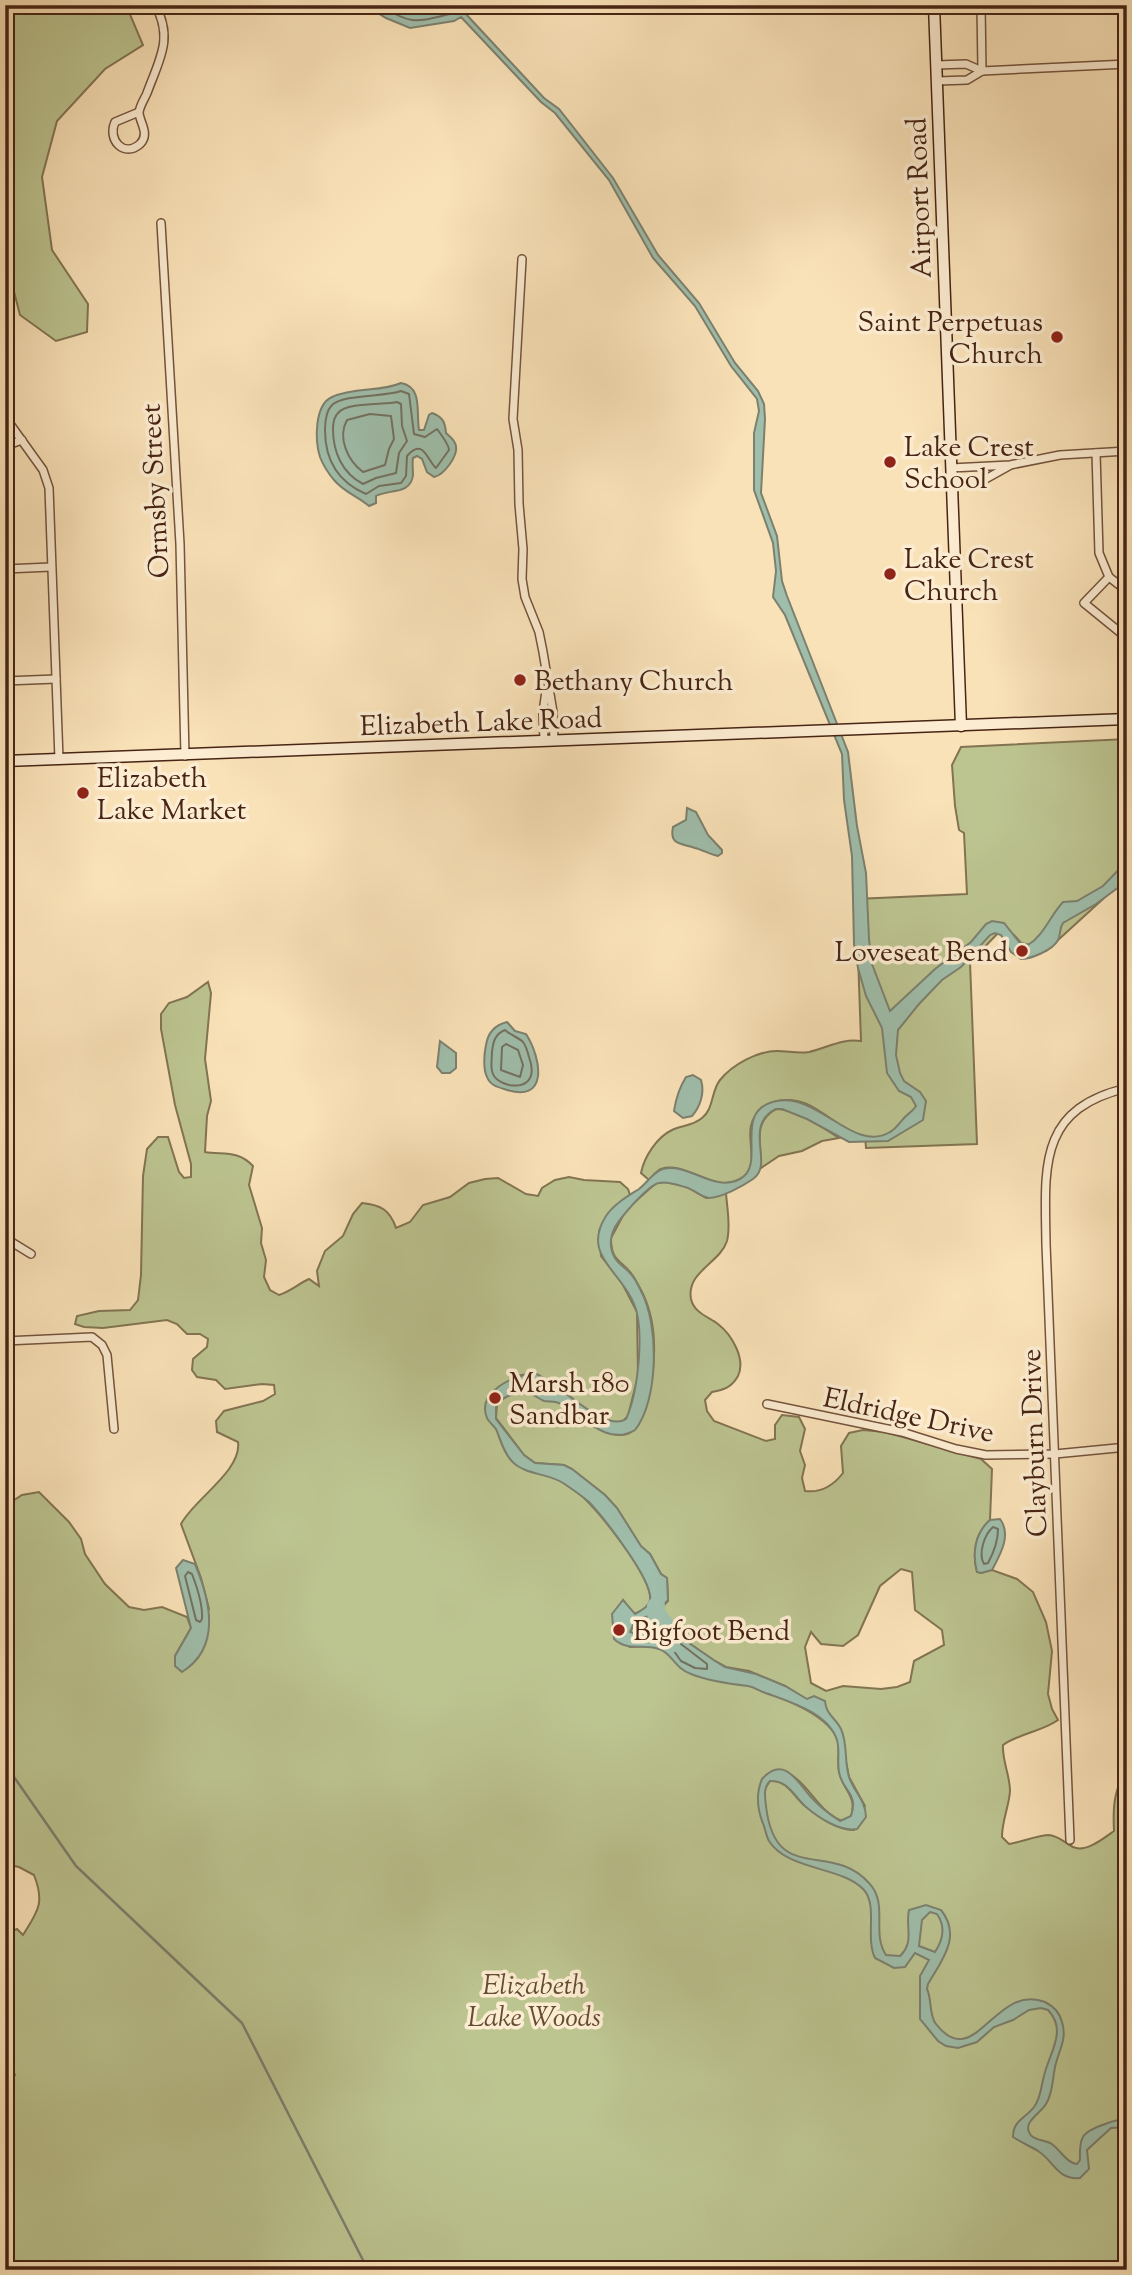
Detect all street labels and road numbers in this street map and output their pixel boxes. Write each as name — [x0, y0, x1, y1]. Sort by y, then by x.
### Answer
street label: Airport Road — [898, 117, 944, 279]
street label: Ormsby Street — [132, 402, 182, 579]
street label: Elizabeth Lake Road — [359, 700, 603, 748]
street label: Clayburn Drive — [1013, 1348, 1059, 1538]
street label: Eldridge Drive — [819, 1379, 998, 1455]

